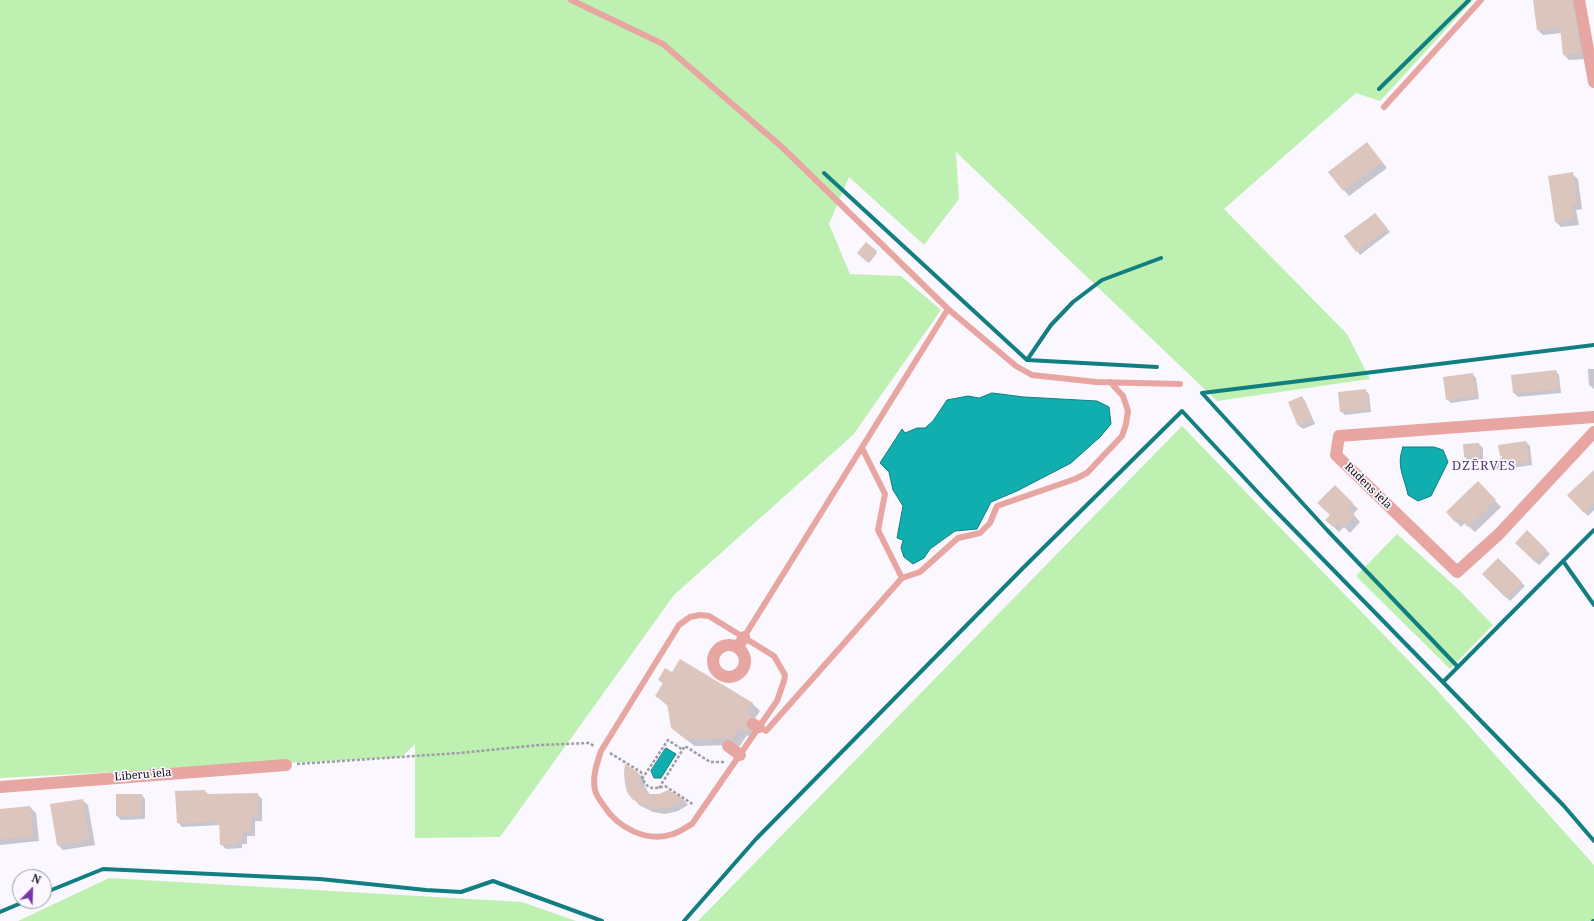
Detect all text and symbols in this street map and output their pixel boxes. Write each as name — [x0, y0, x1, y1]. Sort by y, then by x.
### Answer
district label: DZĒRVES — [1452, 458, 1516, 474]
street label: Rudens iela — [1342, 460, 1394, 512]
street label: Liberu iela — [114, 766, 172, 784]
north arrow — [12, 869, 52, 909]
text: N — [30, 870, 43, 887]

